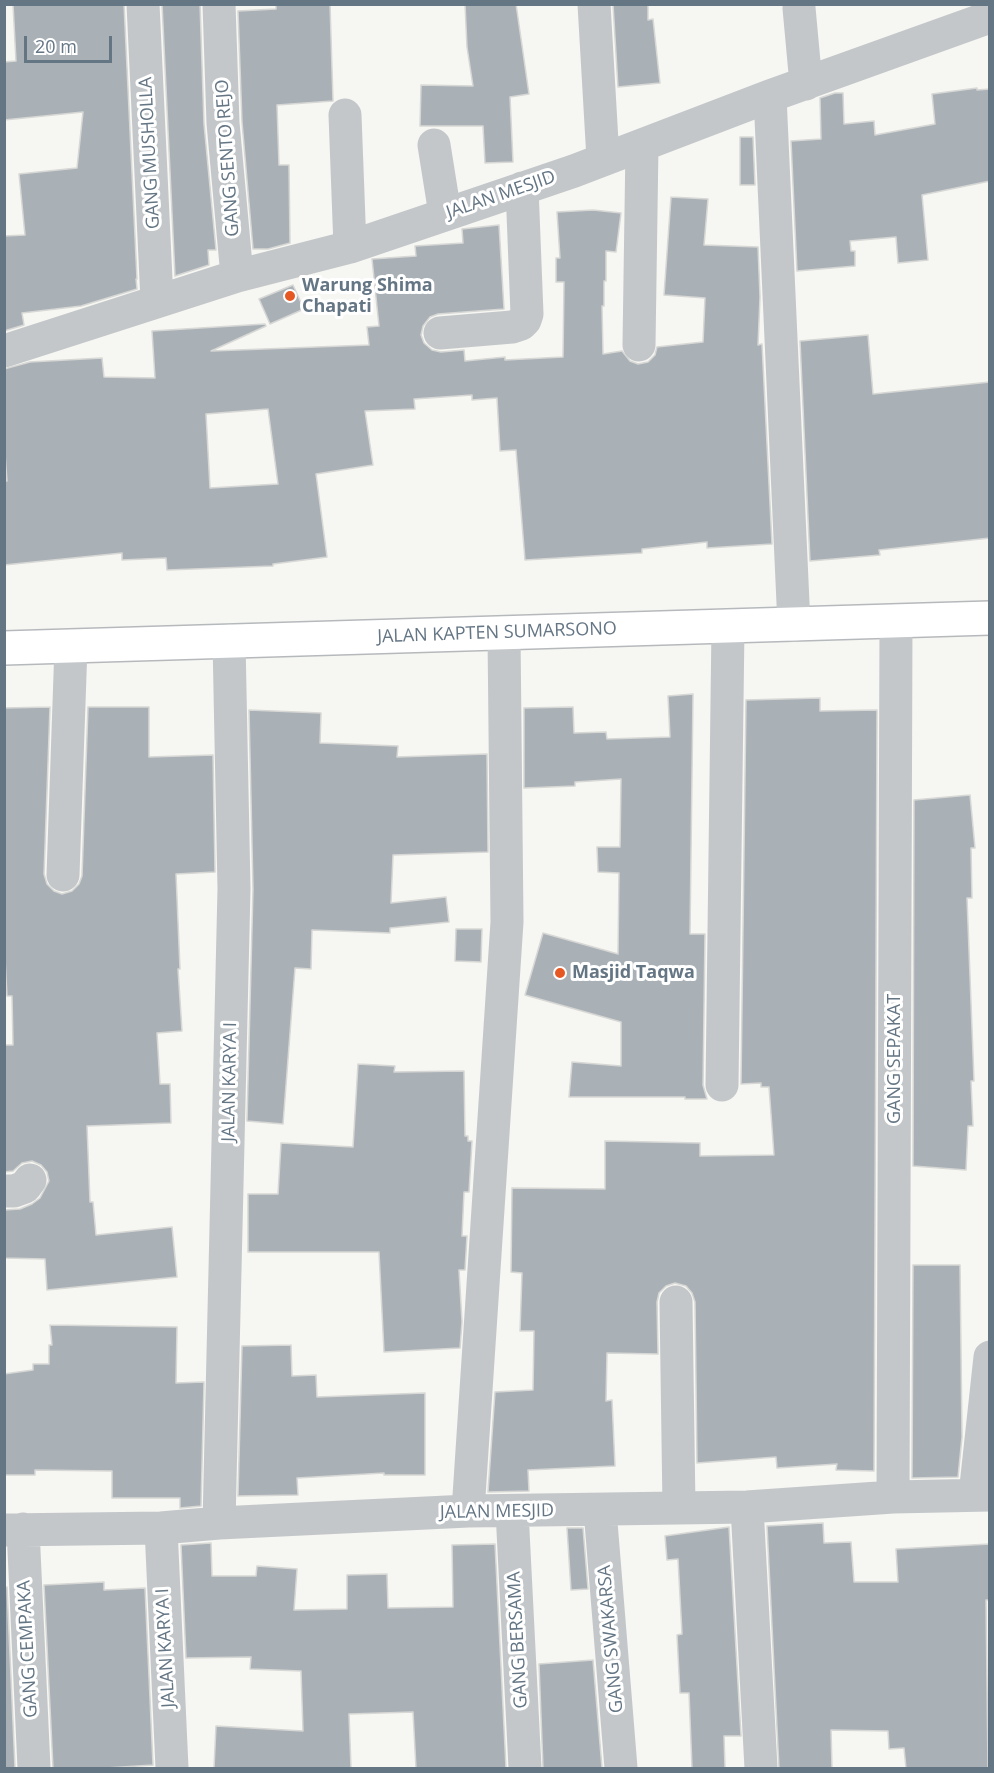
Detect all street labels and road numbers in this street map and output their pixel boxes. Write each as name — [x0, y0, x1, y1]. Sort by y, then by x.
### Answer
street label: GANG MUSHOLLA — [135, 76, 165, 230]
street label: GANG SENTO REJO — [212, 79, 244, 237]
street label: JALAN MESJID — [443, 166, 559, 224]
street label: JALAN KAPTEN SUMARSONO — [377, 618, 617, 648]
street label: GANG SEPAKAT — [884, 994, 906, 1124]
street label: JALAN KARYA I — [218, 1022, 242, 1142]
street label: JALAN MESJID — [440, 1500, 554, 1524]
street label: GANG SWAKARSA — [594, 1564, 628, 1714]
street label: GANG BERSAMA — [504, 1571, 532, 1709]
street label: GANG CEMPAKA — [14, 1580, 42, 1718]
street label: JALAN KARYA I — [152, 1588, 180, 1708]

